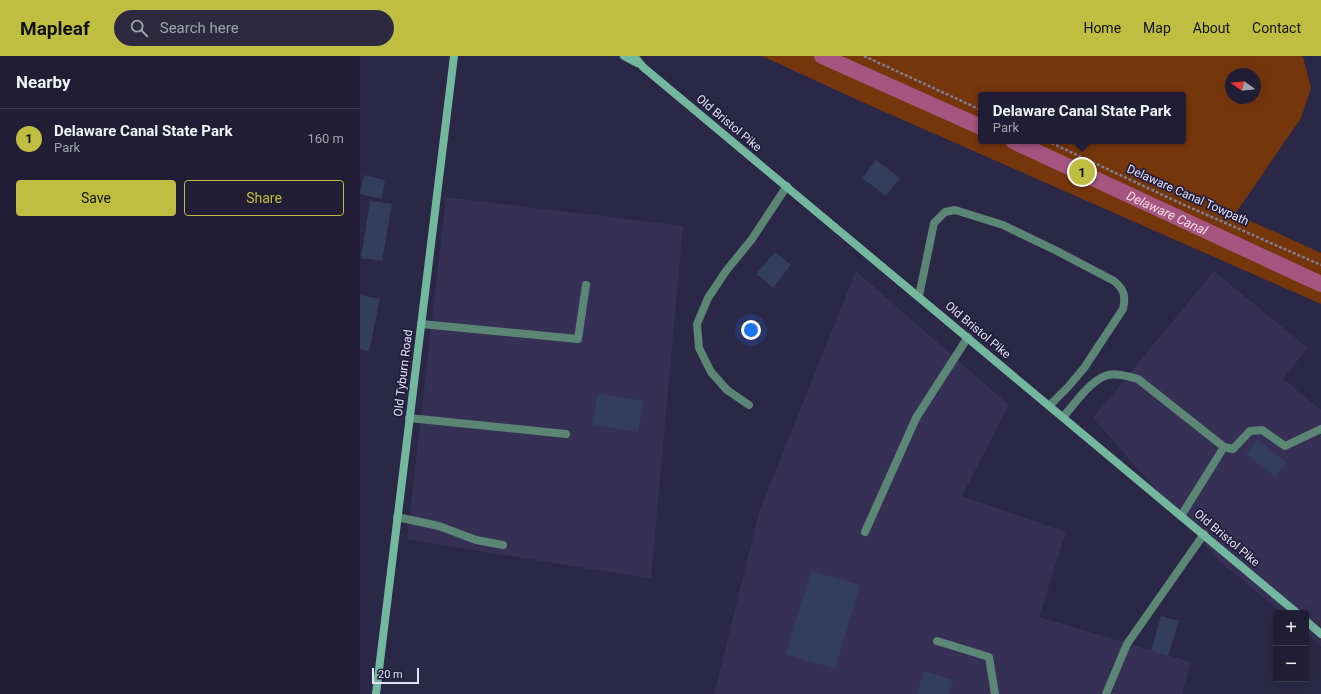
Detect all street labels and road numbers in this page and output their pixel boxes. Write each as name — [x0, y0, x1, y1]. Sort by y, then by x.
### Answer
street label: Old Bristol Pike — [693, 92, 765, 154]
street label: Delaware Canal Towpath — [1125, 162, 1251, 228]
street label: Old Bristol Pike — [942, 299, 1014, 361]
street label: Old Tyburn Road — [391, 329, 415, 417]
street label: Old Bristol Pike — [1191, 507, 1263, 569]

